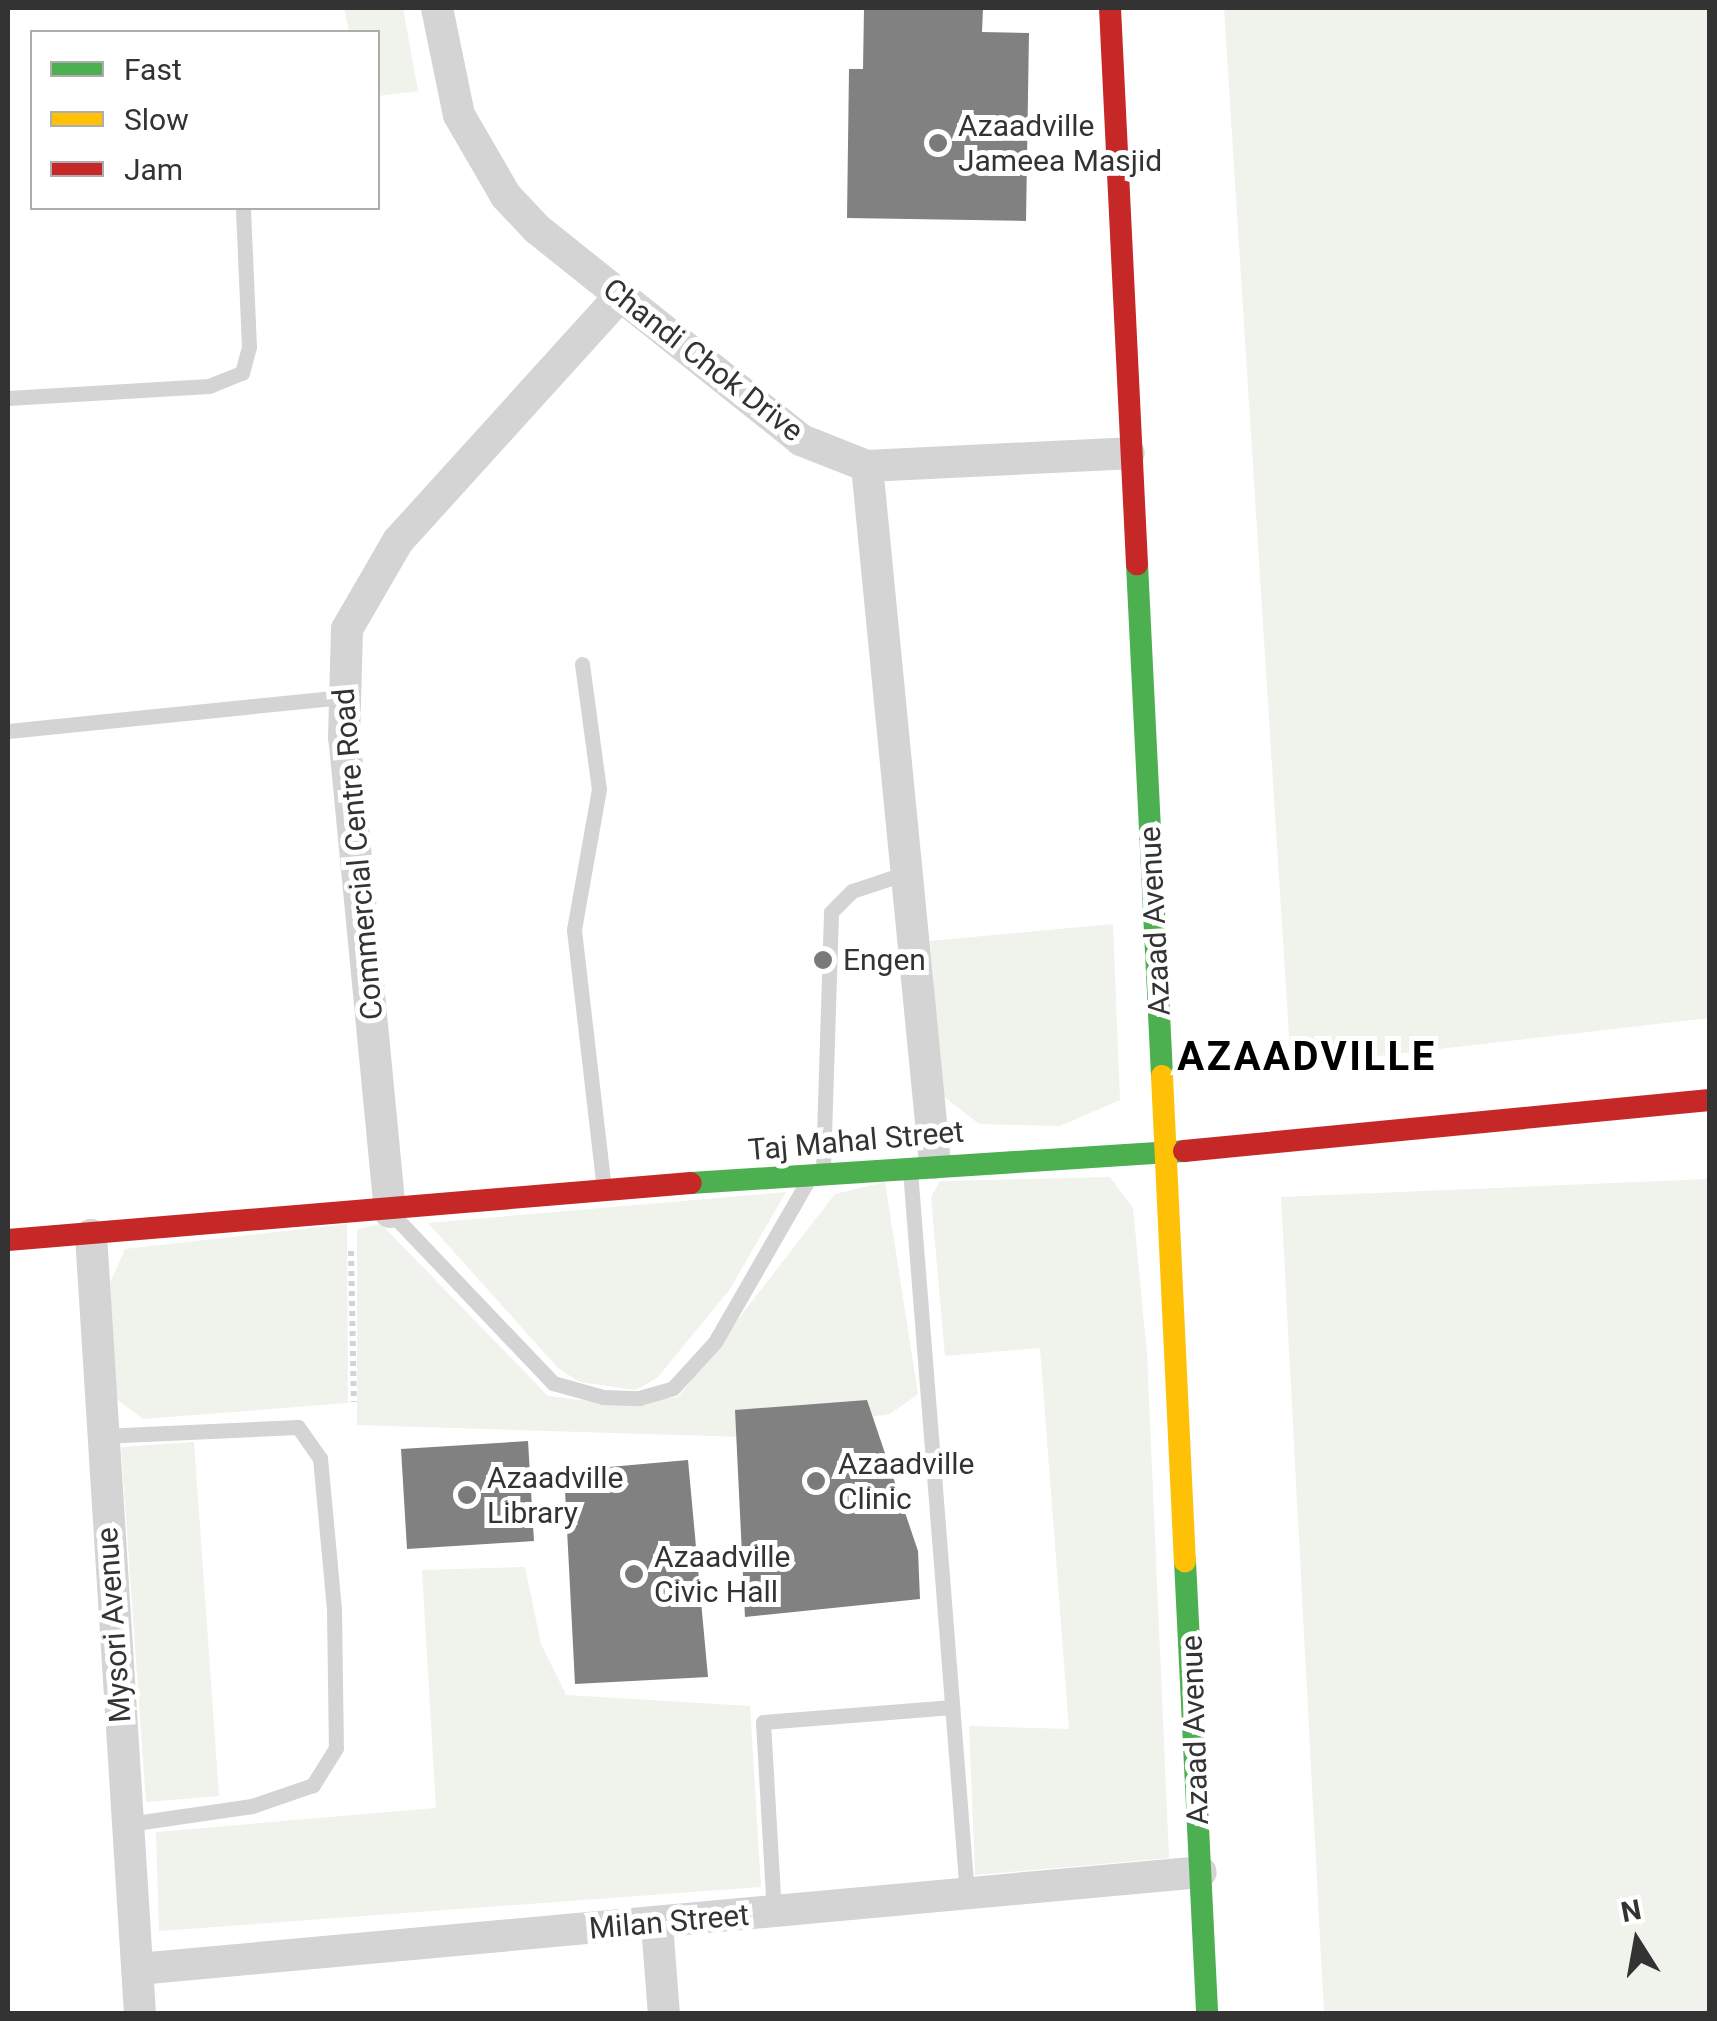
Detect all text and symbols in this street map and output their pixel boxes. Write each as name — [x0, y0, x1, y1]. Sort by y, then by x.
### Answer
legend — [30, 30, 380, 210]
text: Fast — [124, 52, 182, 87]
text: Slow — [124, 102, 189, 137]
place label: Azaadville Jameea Masjid — [958, 108, 1162, 178]
marker: Azaadville Jameea Masjid — [927, 132, 949, 154]
text: Jam — [124, 152, 183, 187]
street label: Chandi Chok Drive — [596, 271, 810, 449]
street label: Commercial Centre Road — [326, 687, 390, 1021]
street label: Azaad Avenue — [1132, 825, 1178, 1017]
place label: Engen — [843, 942, 926, 978]
marker: Engen — [812, 949, 834, 971]
district label: AZAADVILLE — [1177, 1033, 1437, 1081]
street label: Taj Mahal Street — [747, 1114, 965, 1168]
place label: Azaadville Clinic — [838, 1446, 975, 1516]
place label: Azaadville Library — [487, 1460, 624, 1530]
marker: Azaadville Clinic — [803, 1468, 829, 1494]
marker: Azaadville Library — [456, 1484, 478, 1506]
street label: Mysori Avenue — [89, 1526, 139, 1724]
place label: Azaadville Civic Hall — [654, 1539, 791, 1610]
marker: Azaadville Civic Hall — [623, 1563, 645, 1585]
street label: Azaad Avenue — [1174, 1635, 1216, 1825]
north arrow — [1587, 1891, 1687, 1991]
text: N — [1618, 1893, 1644, 1929]
street label: Milan Street — [588, 1897, 750, 1947]

